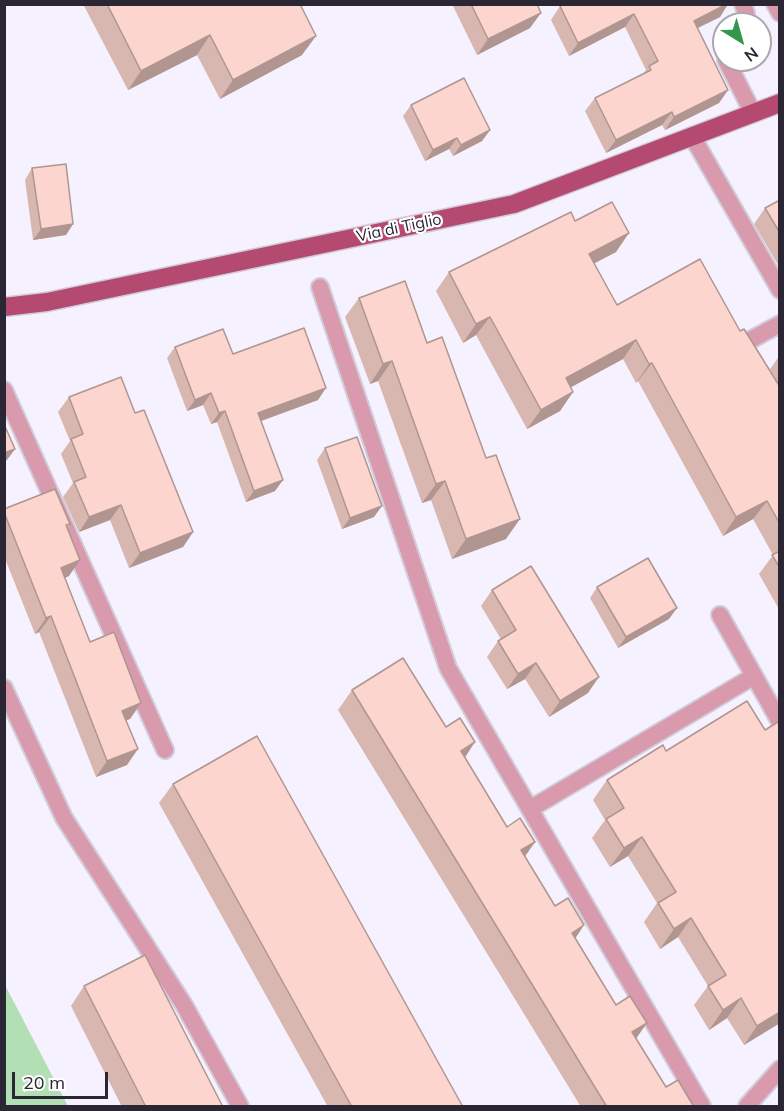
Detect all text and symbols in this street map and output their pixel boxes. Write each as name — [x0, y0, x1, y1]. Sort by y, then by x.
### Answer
north arrow — [712, 12, 772, 72]
text: N — [741, 43, 762, 66]
street label: Via di Tiglio — [355, 210, 443, 246]
scale bar — [15, 1060, 111, 1098]
text: 20 m — [23, 1071, 65, 1094]

